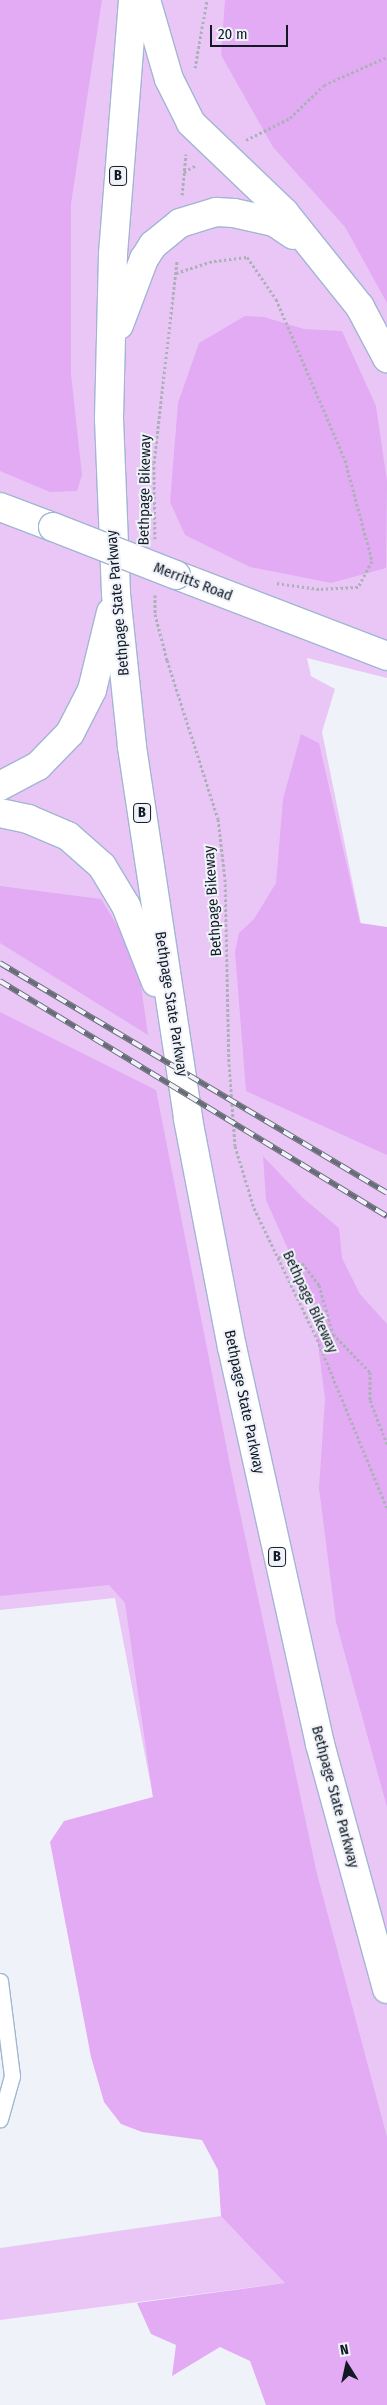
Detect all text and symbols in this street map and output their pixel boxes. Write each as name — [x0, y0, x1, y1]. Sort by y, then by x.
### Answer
scale bar — [212, 15, 290, 47]
text: 20 m — [218, 25, 248, 43]
road number: B — [108, 165, 128, 188]
street label: Bethpage Bikeway — [135, 434, 155, 546]
street label: Bethpage State Parkway — [103, 529, 133, 677]
street label: Merritts Road — [151, 559, 235, 605]
road number: B — [132, 801, 152, 824]
street label: Bethpage Bikeway — [200, 845, 226, 957]
street label: Bethpage State Parkway — [151, 930, 191, 1078]
street label: Bethpage Bikeway — [278, 1248, 342, 1356]
street label: Bethpage State Parkway — [220, 1328, 268, 1476]
road number: B — [267, 1545, 287, 1568]
street label: Bethpage State Parkway — [307, 1724, 363, 1870]
north arrow — [322, 2340, 372, 2390]
text: N — [339, 2341, 350, 2359]

